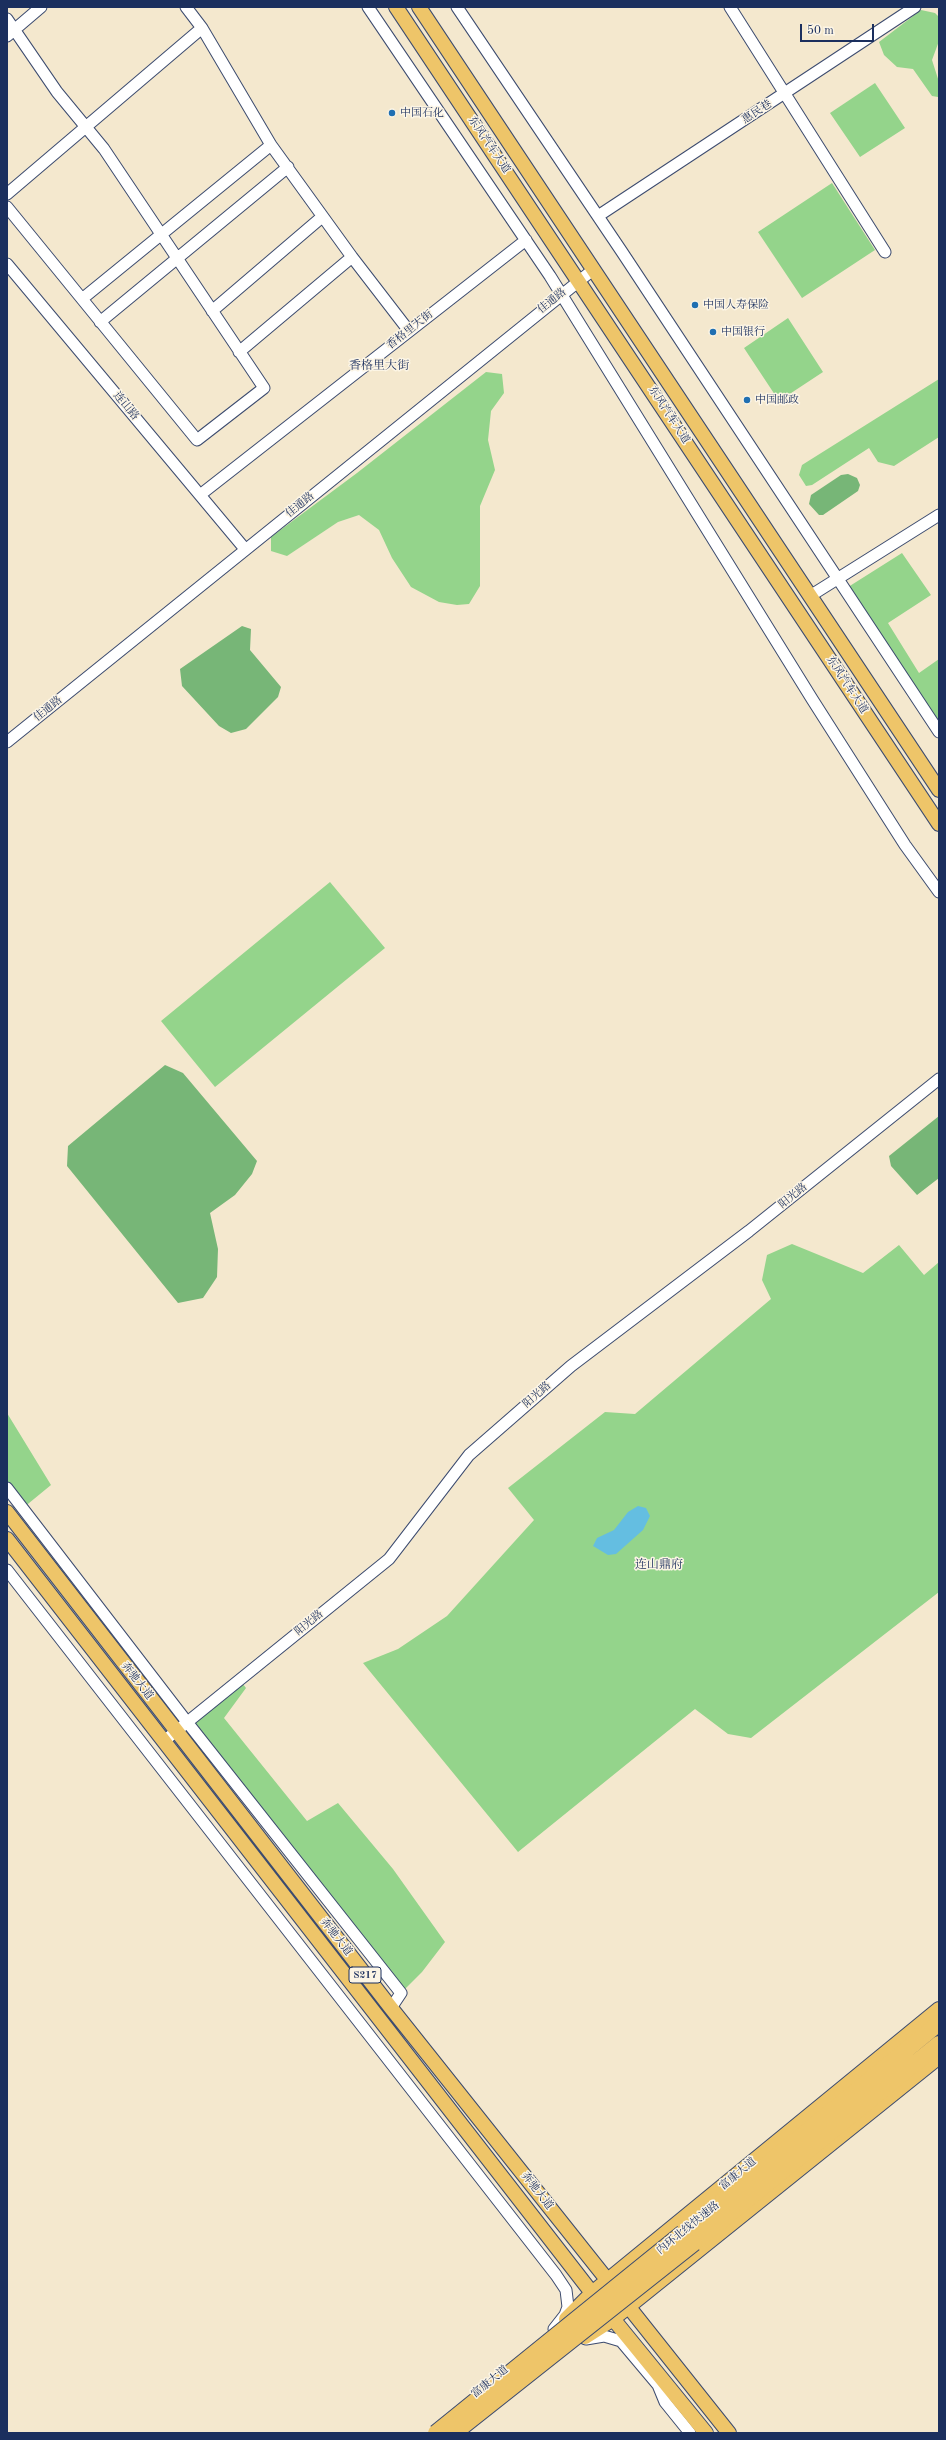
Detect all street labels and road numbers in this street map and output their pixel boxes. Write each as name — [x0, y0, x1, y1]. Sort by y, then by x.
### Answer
street label: 惠民巷 — [740, 97, 774, 127]
street label: 东风汽车大道 — [465, 114, 513, 176]
street label: 佳通路 — [535, 285, 569, 317]
street label: 香格里大街 — [384, 308, 436, 352]
street label: 东风汽车大道 — [645, 384, 693, 446]
street label: 连山路 — [110, 389, 142, 423]
street label: 佳通路 — [283, 489, 317, 521]
street label: 东风汽车大道 — [823, 654, 871, 716]
street label: 佳通路 — [31, 693, 65, 725]
street label: 阳光路 — [776, 1180, 810, 1212]
street label: 阳光路 — [520, 1379, 554, 1411]
street label: 阳光路 — [292, 1607, 326, 1639]
street label: 奔驰大道 — [118, 1660, 156, 1702]
street label: 奔驰大道 — [317, 1916, 355, 1958]
road number: S217 — [349, 1967, 381, 1983]
street label: 富康大道 — [717, 2155, 759, 2193]
street label: 奔驰大道 — [518, 2170, 556, 2212]
street label: 内环北线快速路 — [654, 2199, 722, 2257]
street label: 富康大道 — [469, 2363, 511, 2401]

